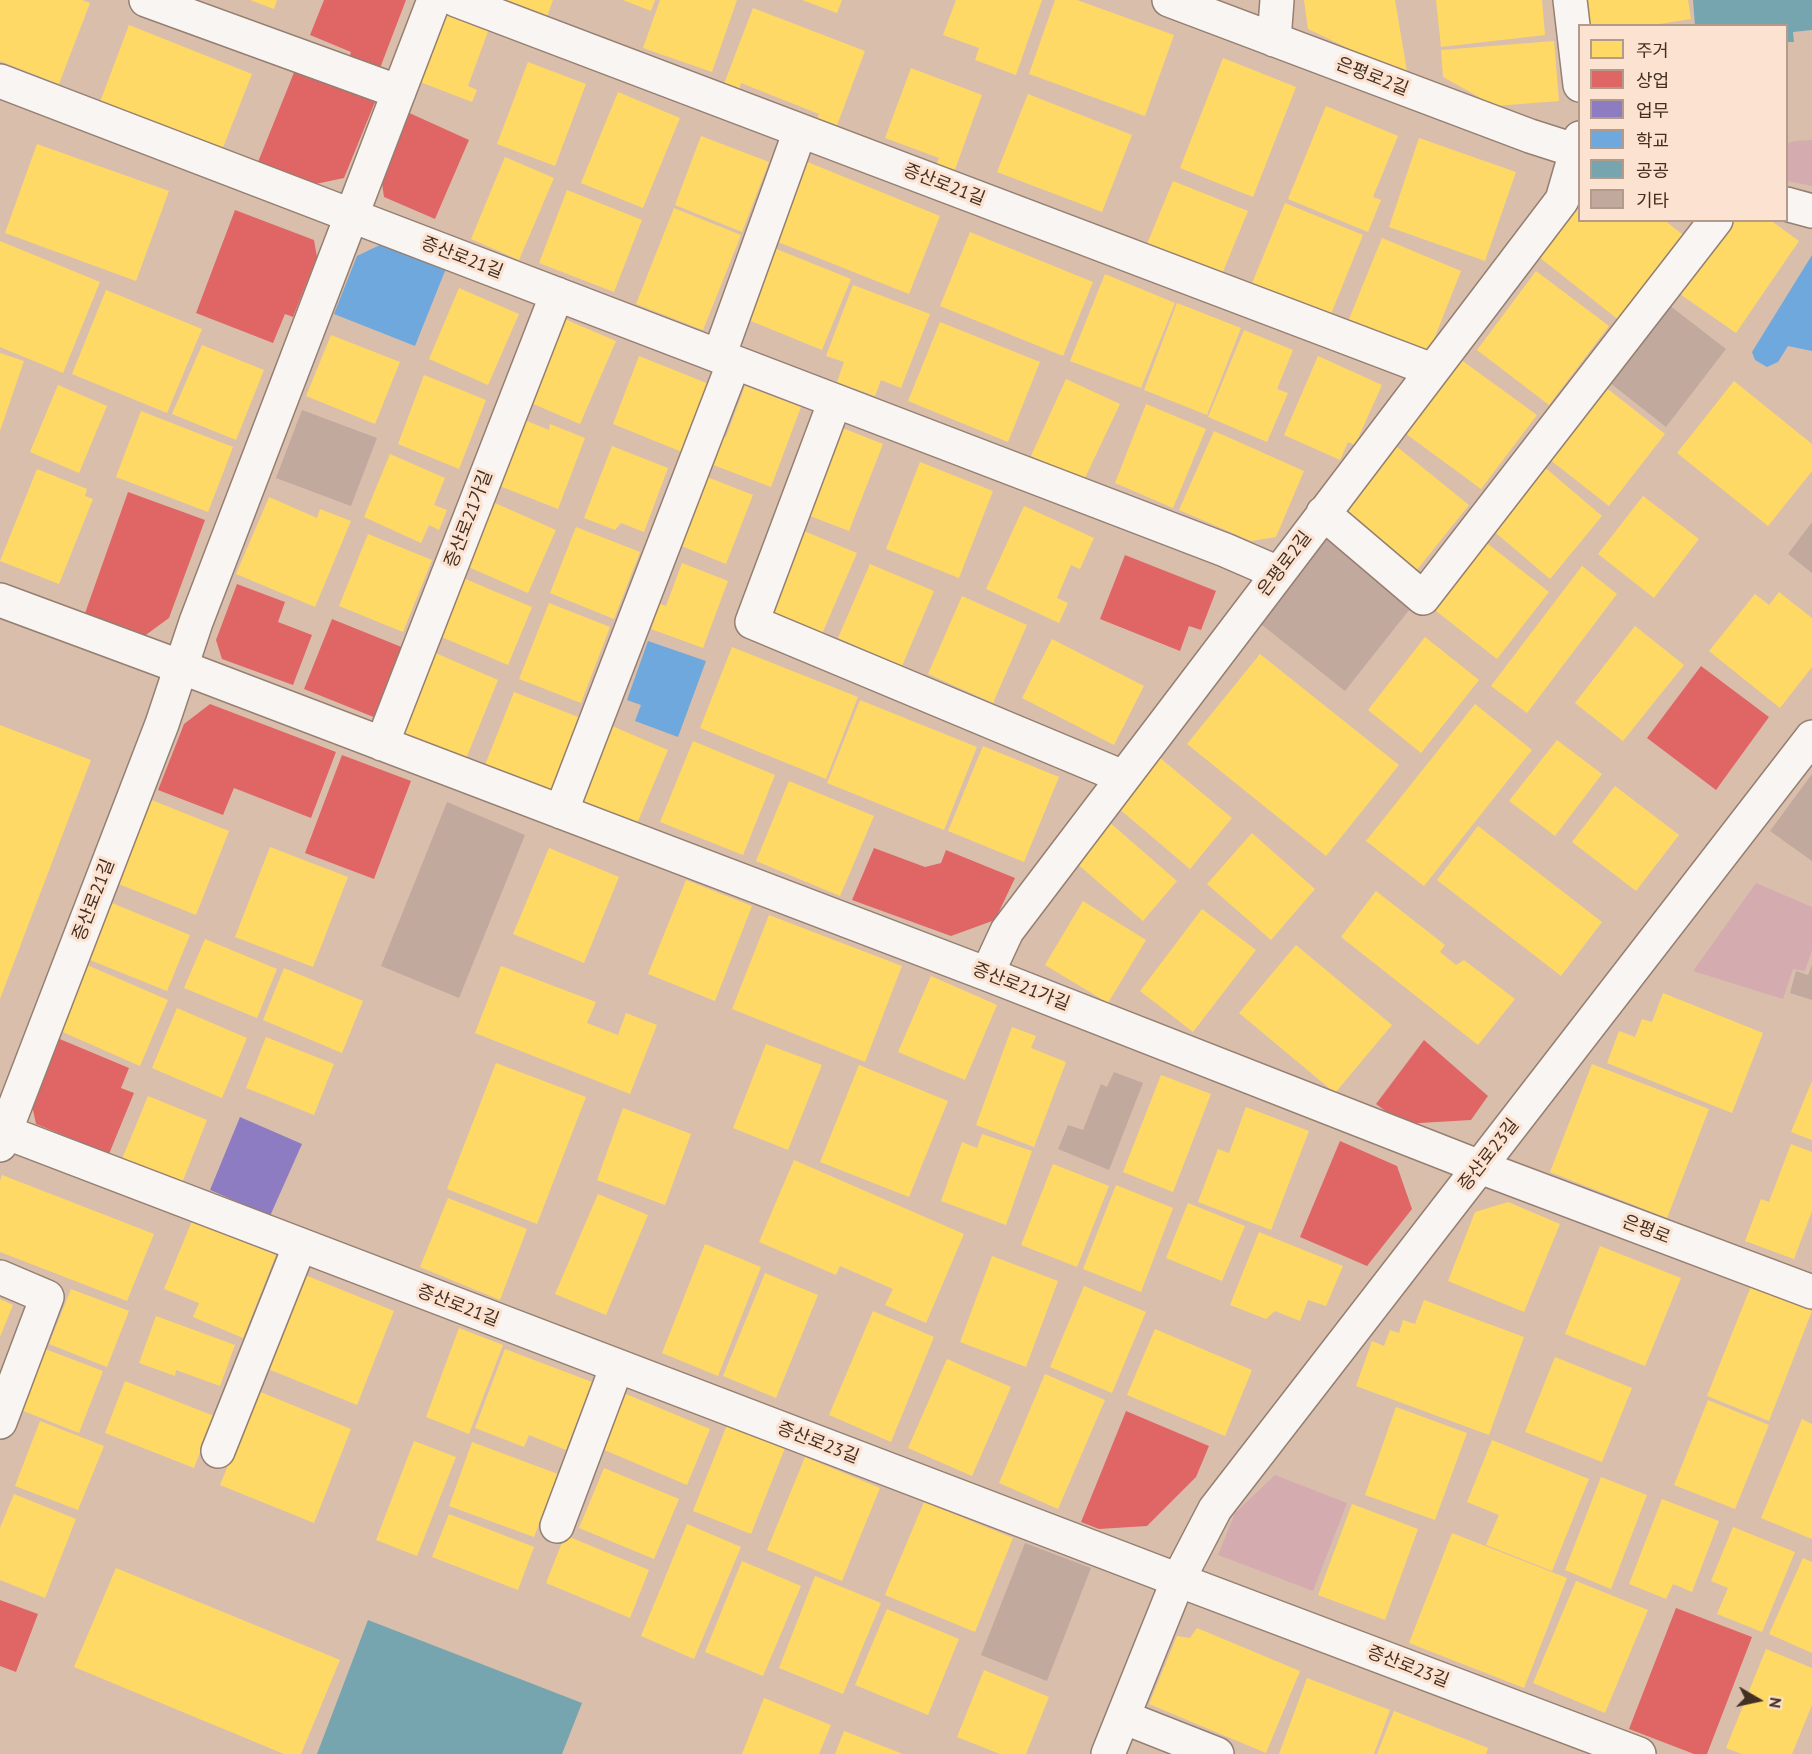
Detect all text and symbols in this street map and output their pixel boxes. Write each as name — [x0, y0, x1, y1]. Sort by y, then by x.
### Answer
legend — [1578, 24, 1788, 222]
text: 주거 — [1636, 39, 1669, 62]
street label: 은평로2길 — [1333, 53, 1411, 101]
text: 상업 — [1636, 69, 1669, 92]
text: 업무 — [1636, 99, 1669, 122]
text: 학교 — [1636, 129, 1669, 152]
text: 공공 — [1636, 159, 1669, 182]
street label: 증산로21길 — [900, 160, 988, 210]
text: 기타 — [1636, 189, 1669, 212]
street label: 증산로21길 — [418, 233, 506, 283]
street label: 증산로21가길 — [441, 467, 497, 571]
street label: 은평로2길 — [1253, 527, 1317, 601]
street label: 증산로21길 — [69, 856, 119, 944]
street label: 증산로21가길 — [969, 959, 1073, 1015]
street label: 증산로23길 — [1454, 1115, 1524, 1195]
street label: 은평로 — [1619, 1211, 1673, 1249]
street label: 증산로21길 — [414, 1281, 502, 1331]
street label: 증산로23길 — [774, 1418, 862, 1468]
street label: 증산로23길 — [1364, 1642, 1452, 1692]
north arrow — [1728, 1670, 1788, 1730]
text: N — [1765, 1696, 1786, 1710]

